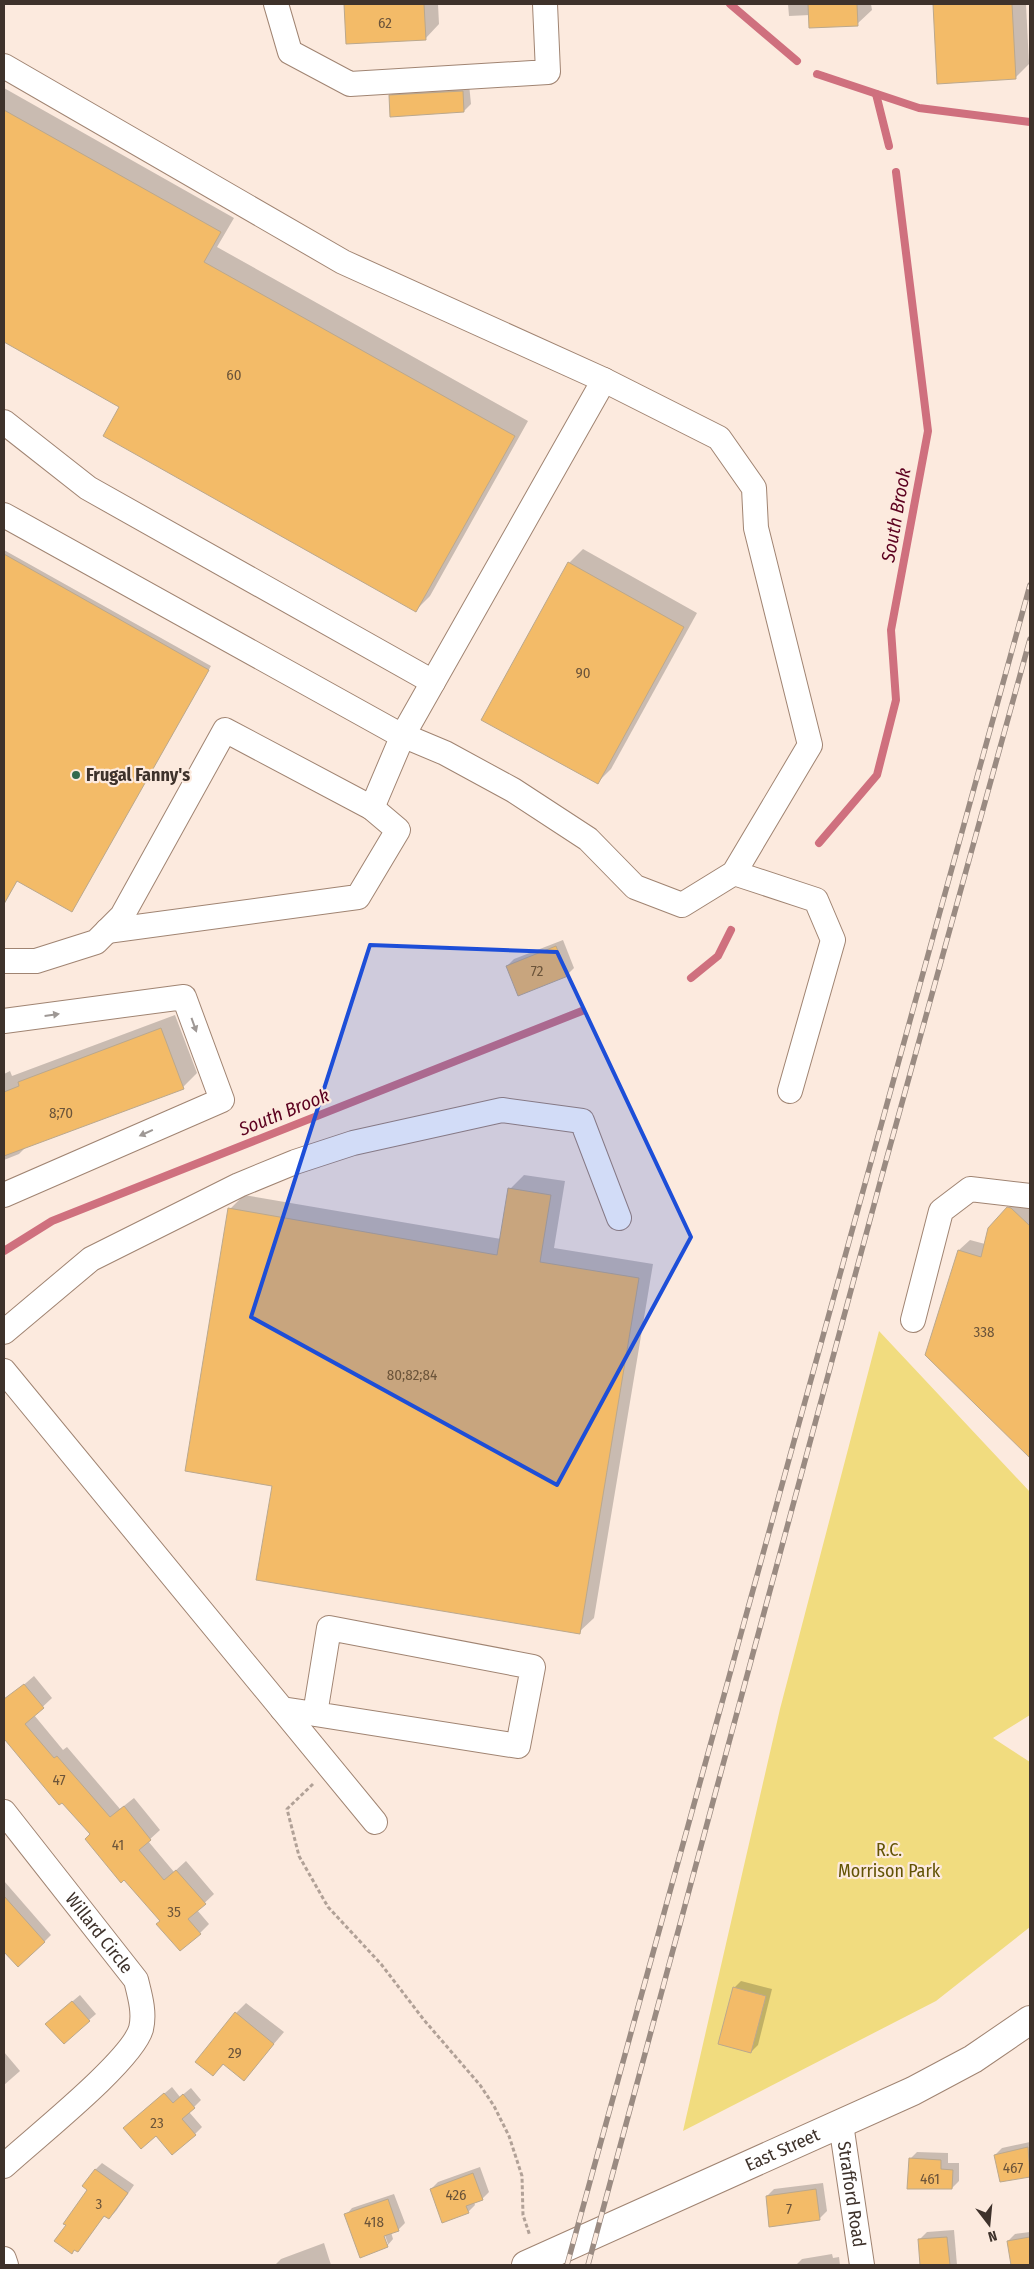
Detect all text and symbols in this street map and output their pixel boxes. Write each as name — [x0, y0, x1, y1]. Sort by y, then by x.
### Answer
house number: 62 — [378, 14, 392, 32]
house number: 60 — [226, 366, 242, 384]
water label: South Brook — [876, 466, 916, 565]
house number: 90 — [575, 664, 591, 682]
place label: Frugal Fanny's — [86, 764, 190, 786]
marker: Frugal Fanny's — [70, 769, 82, 781]
house number: 72 — [531, 962, 544, 980]
one-way arrow — [44, 1011, 60, 1019]
one-way arrow — [190, 1018, 198, 1033]
water label: South Brook — [235, 1083, 333, 1141]
house number: 8;70 — [49, 1104, 73, 1122]
one-way arrow — [139, 1129, 153, 1137]
house number: 338 — [973, 1323, 995, 1341]
house number: 80;82;84 — [387, 1366, 437, 1384]
house number: 47 — [52, 1771, 66, 1789]
house number: 41 — [112, 1836, 124, 1854]
park label: R.C. Morrison Park — [838, 1839, 941, 1882]
street label: Willard Circle — [61, 1888, 138, 1978]
house number: 35 — [167, 1903, 181, 1921]
house number: 29 — [228, 2044, 242, 2062]
house number: 23 — [150, 2114, 164, 2132]
street label: East Street — [742, 2123, 823, 2176]
street label: Strafford Road — [833, 2140, 870, 2249]
house number: 467 — [1003, 2159, 1023, 2177]
house number: 461 — [920, 2170, 940, 2188]
house number: 426 — [445, 2186, 467, 2204]
house number: 3 — [96, 2195, 103, 2213]
north arrow — [964, 2199, 1014, 2249]
house number: 7 — [786, 2200, 792, 2218]
house number: 418 — [364, 2213, 384, 2231]
text: N — [986, 2227, 999, 2245]

